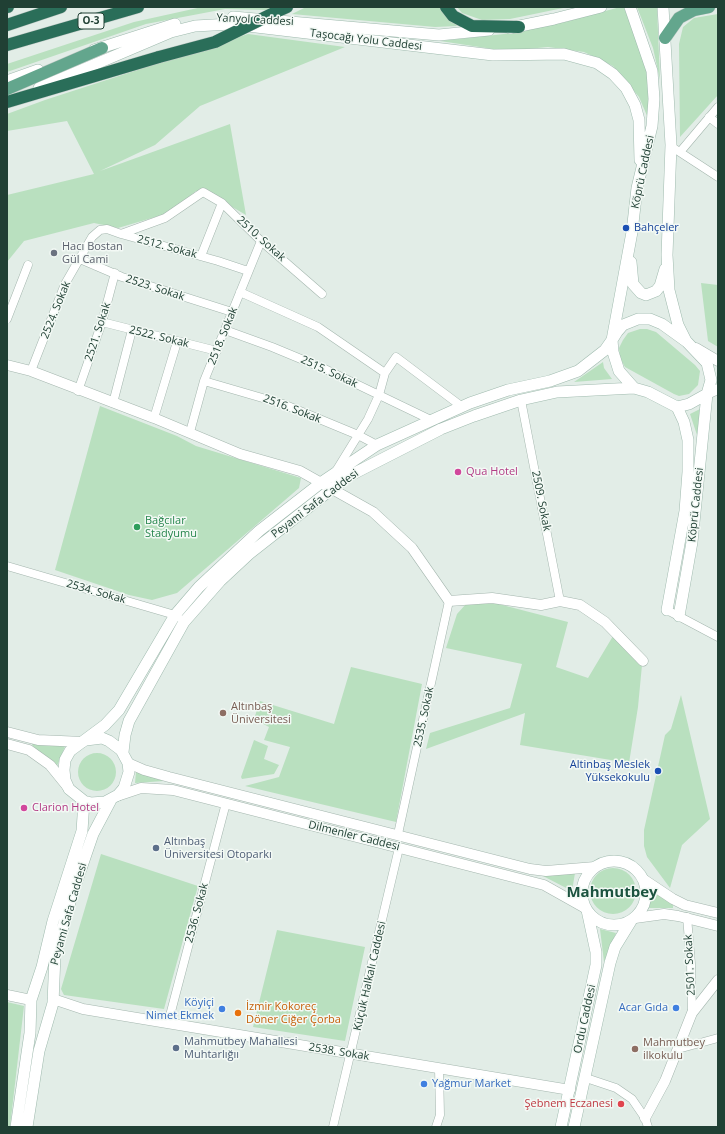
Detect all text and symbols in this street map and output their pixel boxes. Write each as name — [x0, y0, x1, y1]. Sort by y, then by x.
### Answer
street label: Yanyol Caddesi — [216, 11, 294, 29]
road number: O-3 — [78, 13, 104, 29]
street label: Taşocağı Yolu Caddesi — [309, 27, 423, 53]
street label: Köprü Caddesi — [629, 134, 657, 210]
street label: 2510. Sokak — [234, 214, 288, 264]
place label: Bahçeler — [634, 221, 679, 235]
marker: Bahçeler — [621, 223, 631, 233]
street label: 2512. Sokak — [136, 233, 198, 261]
place label: Hacı Bostan Gül Cami — [62, 240, 123, 266]
marker: Hacı Bostan Gül Cami — [49, 248, 59, 258]
street label: 2523. Sokak — [124, 272, 186, 304]
street label: 2524. Sokak — [38, 279, 74, 341]
street label: 2521. Sokak — [82, 301, 114, 363]
street label: 2518. Sokak — [205, 305, 241, 367]
street label: 2522. Sokak — [128, 323, 190, 351]
street label: 2515. Sokak — [298, 353, 360, 391]
street label: 2516. Sokak — [261, 392, 323, 426]
place label: Qua Hotel — [466, 465, 518, 479]
street label: Peyami Safa Caddesi — [269, 467, 361, 541]
marker: Qua Hotel — [453, 467, 463, 477]
street label: Köprü Caddesi — [686, 467, 706, 543]
street label: 2509. Sokak — [529, 470, 553, 532]
place label: Bağcılar Stadyumu — [145, 514, 197, 540]
marker: Bağcılar Stadyumu — [132, 522, 142, 532]
street label: 2534. Sokak — [65, 577, 127, 607]
street label: 2535. Sokak — [411, 686, 437, 748]
place label: Altınbaş Üniversitesi — [231, 700, 291, 726]
marker: Altınbaş Üniversitesi — [218, 708, 228, 718]
place label: Altinbaş Meslek Yüksekokulu — [570, 758, 650, 784]
marker: Altinbaş Meslek Yüksekokulu — [653, 766, 663, 776]
place label: Clarion Hotel — [32, 801, 99, 815]
marker: Clarion Hotel — [19, 803, 29, 813]
street label: Dilmenler Caddesi — [307, 818, 401, 854]
place label: Altınbaş Üniversitesi Otoparkı — [164, 835, 272, 861]
marker: Altınbaş Üniversitesi Otoparkı — [151, 843, 161, 853]
street label: Peyami Safa Caddesi — [48, 861, 90, 967]
street label: 2536. Sokak — [183, 882, 211, 944]
district label: Mahmutbey — [566, 884, 658, 902]
street label: Küçük Halkalı Caddesi — [351, 920, 389, 1032]
street label: 2501. Sokak — [682, 934, 698, 996]
street label: Ordu Caddesi — [571, 983, 599, 1055]
place label: Köyiçi Nimet Ekmek — [146, 996, 214, 1022]
place label: İzmir Kokoreç Döner Ciğer Çorba — [246, 1000, 341, 1026]
place label: Acar Gıda — [619, 1001, 668, 1015]
marker: Acar Gıda — [671, 1003, 681, 1013]
marker: Köyiçi Nimet Ekmek — [217, 1004, 227, 1014]
marker: İzmir Kokoreç Döner Ciğer Çorba — [233, 1008, 243, 1018]
place label: Mahmutbey Mahallesi Muhtarlığıı — [184, 1035, 297, 1061]
place label: Mahmutbey ilkokulu — [643, 1036, 705, 1062]
street label: 2538. Sokak — [308, 1041, 370, 1063]
marker: Mahmutbey Mahallesi Muhtarlığıı — [171, 1043, 181, 1053]
marker: Mahmutbey ilkokulu — [630, 1044, 640, 1054]
place label: Yağmur Market — [432, 1077, 511, 1091]
marker: Yağmur Market — [419, 1079, 429, 1089]
place label: Şebnem Eczanesi — [525, 1097, 613, 1111]
marker: Şebnem Eczanesi — [616, 1099, 626, 1109]

